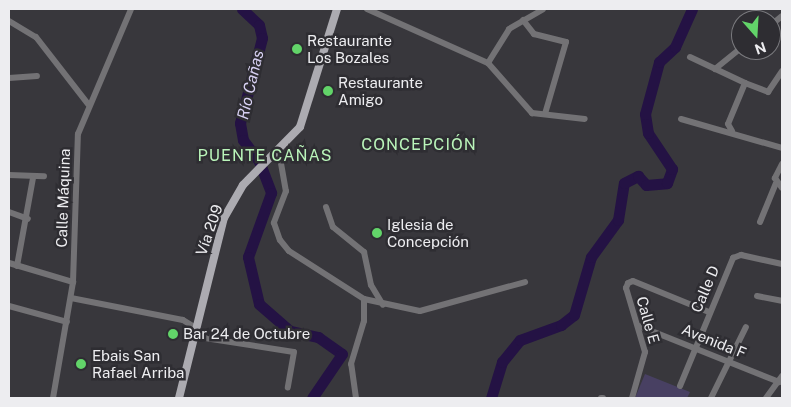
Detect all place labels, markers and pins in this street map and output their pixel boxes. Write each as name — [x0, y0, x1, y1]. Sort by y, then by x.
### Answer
place label: Restaurante Los Bozales — [307, 31, 392, 66]
marker: Restaurante Los Bozales — [291, 43, 303, 55]
place label: Restaurante Amigo — [338, 73, 423, 108]
marker: Restaurante Amigo — [322, 85, 334, 97]
place label: Iglesia de Concepción — [387, 215, 469, 250]
marker: Iglesia de Concepción — [371, 227, 383, 239]
place label: Bar 24 de Octubre — [183, 325, 310, 343]
marker: Bar 24 de Octubre — [167, 328, 179, 340]
place label: Ebais San Rafael Arriba — [92, 346, 184, 381]
marker: Ebais San Rafael Arriba — [74, 357, 88, 371]

